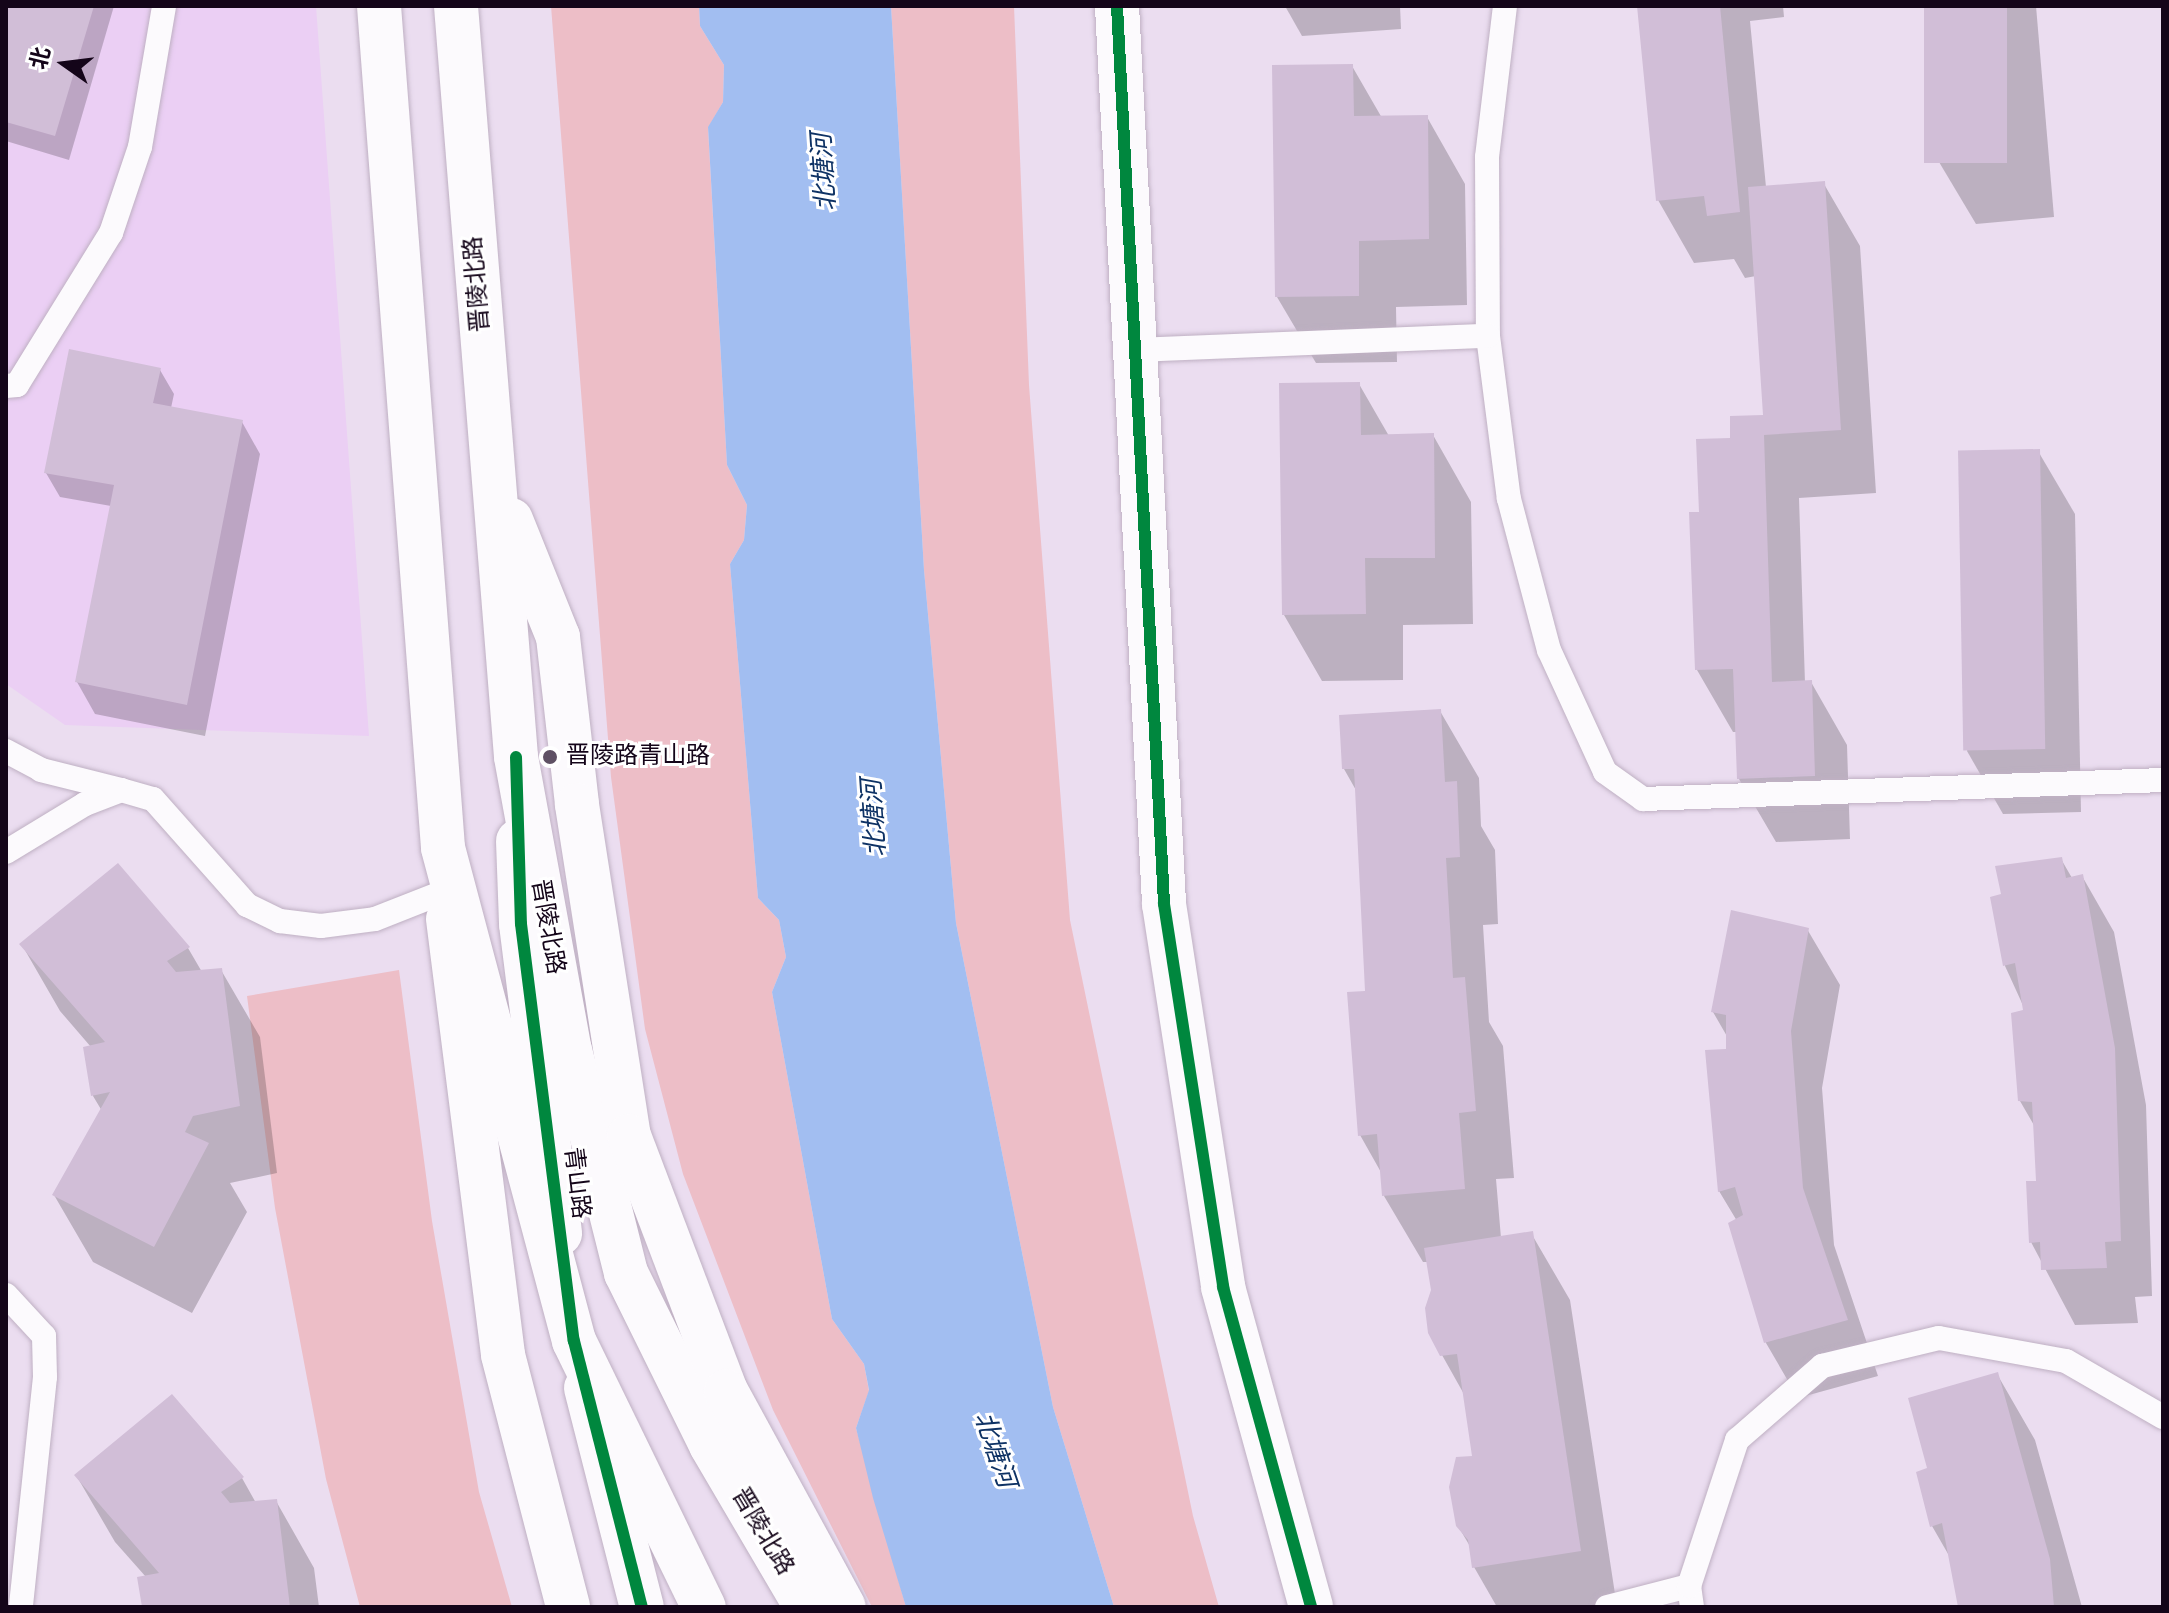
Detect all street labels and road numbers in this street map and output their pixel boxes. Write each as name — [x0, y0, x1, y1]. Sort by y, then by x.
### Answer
street label: 晋陵北路 — [459, 235, 497, 333]
street label: 晋陵北路 — [524, 877, 570, 977]
street label: 青山路 — [557, 1146, 595, 1220]
street label: 晋陵北路 — [725, 1483, 799, 1581]

